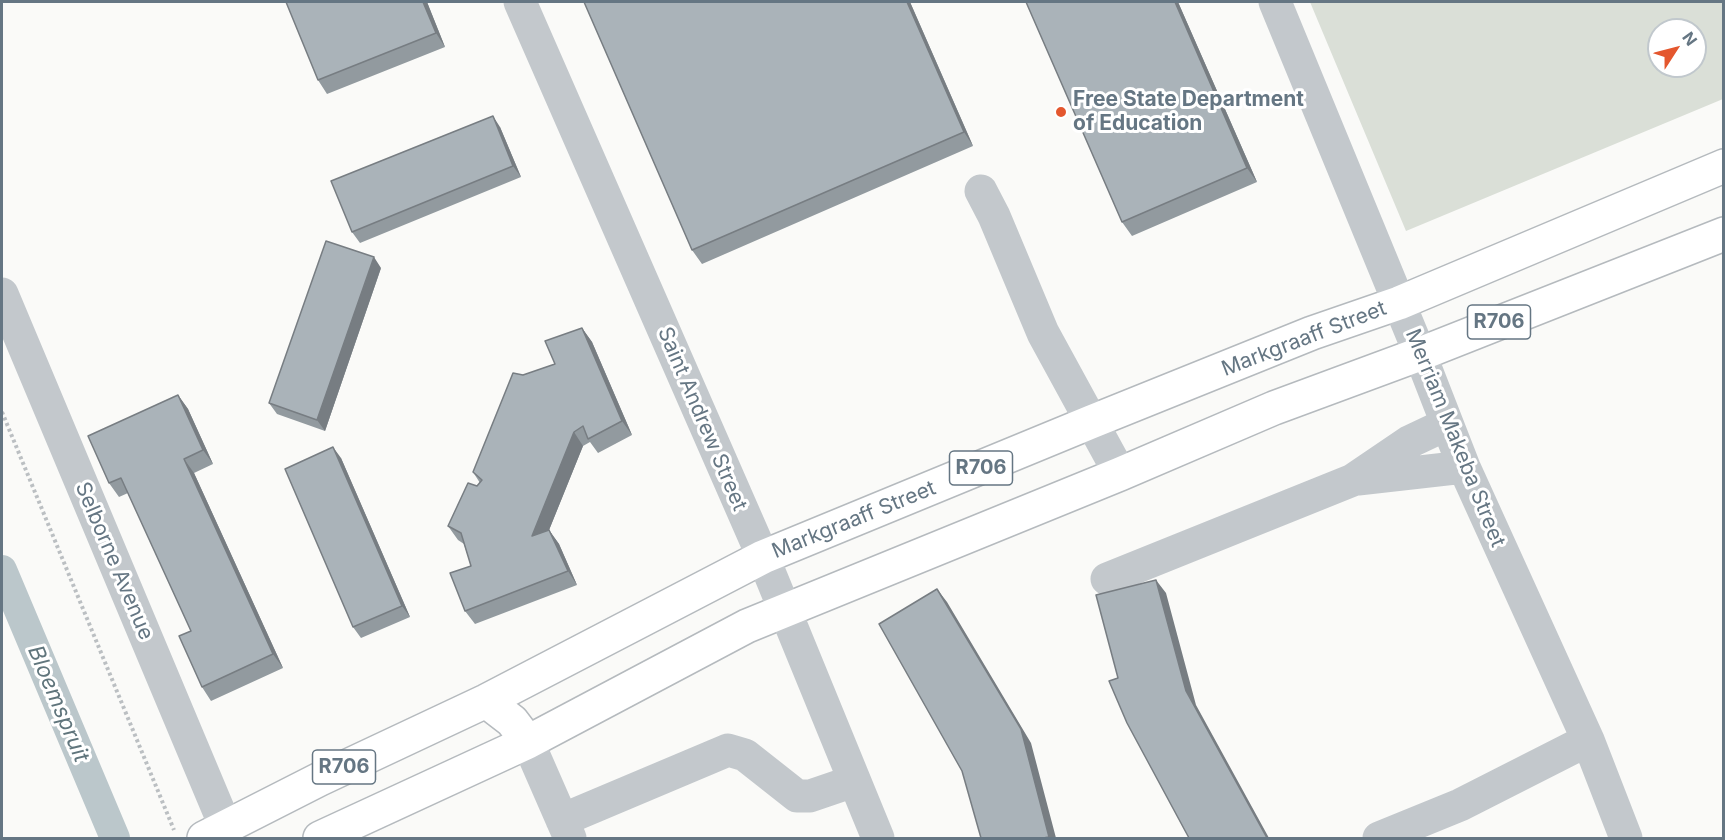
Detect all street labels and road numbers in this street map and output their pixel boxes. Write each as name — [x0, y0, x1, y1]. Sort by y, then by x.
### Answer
street label: Markgraaff Street — [1218, 296, 1390, 382]
road number: R706 — [1468, 305, 1530, 339]
street label: Saint Andrew Street — [652, 323, 752, 515]
street label: Merriam Makeba Street — [1400, 325, 1510, 551]
road number: R706 — [950, 451, 1012, 485]
street label: Markgraaff Street — [768, 476, 940, 564]
street label: Selborne Avenue — [69, 478, 159, 644]
road number: R706 — [312, 750, 376, 784]

